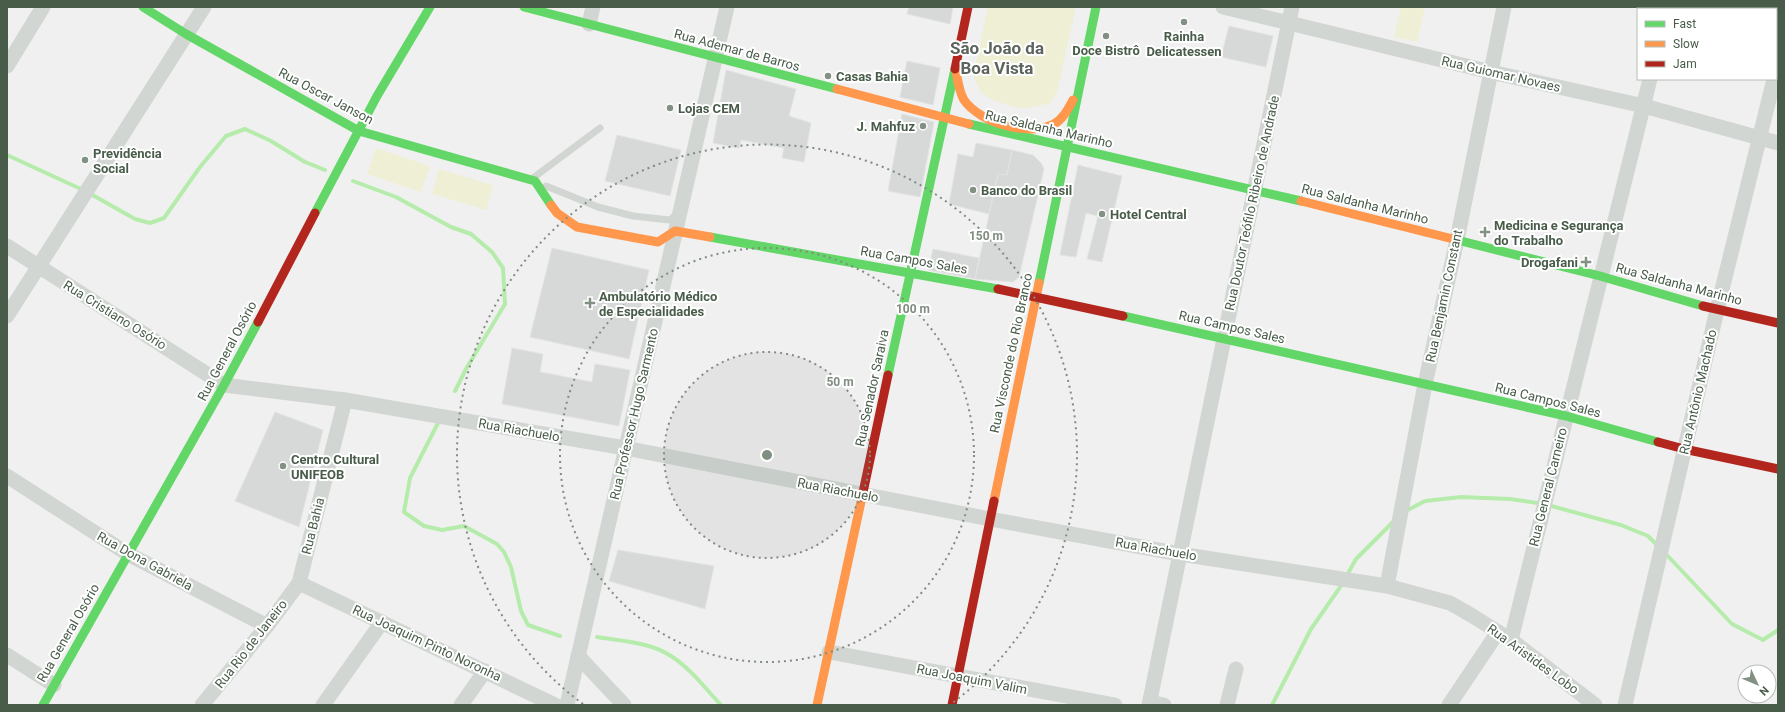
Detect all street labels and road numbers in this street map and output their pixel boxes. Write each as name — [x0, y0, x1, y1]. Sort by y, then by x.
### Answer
street label: Rua Ademar de Barros — [672, 26, 802, 74]
street label: Rua Guiomar Novaes — [1440, 53, 1562, 95]
street label: Rua Oscar Janson — [276, 65, 376, 127]
street label: Rua Doutor Teófilo Ribeiro de Andrade — [1222, 94, 1282, 312]
street label: Rua Saldanha Marinho — [984, 107, 1114, 151]
street label: Rua Saldanha Marinho — [1300, 181, 1430, 227]
street label: Rua Benjamin Constant — [1423, 228, 1465, 364]
street label: Rua Campos Sales — [859, 243, 969, 277]
street label: Rua Saldanha Marinho — [1614, 260, 1744, 308]
street label: Rua Visconde do Rio Branco — [987, 272, 1035, 434]
street label: Rua Cristiano Osório — [61, 277, 169, 353]
street label: Rua General Osório — [194, 298, 260, 404]
street label: Rua Campos Sales — [1177, 307, 1287, 347]
street label: Rua Professor Hugo Sarmento — [607, 327, 661, 501]
street label: Rua Senador Saraiva — [852, 328, 892, 448]
street label: Rua Antônio Machado — [1676, 328, 1720, 456]
street label: Rua Campos Sales — [1493, 380, 1603, 420]
street label: Rua Riachuelo — [477, 415, 561, 445]
street label: Rua General Carneiro — [1526, 426, 1570, 548]
street label: Rua Riachuelo — [796, 475, 880, 505]
street label: Rua Bahia — [299, 496, 327, 556]
street label: Rua Dona Gabriela — [95, 529, 195, 593]
street label: Rua Riachuelo — [1114, 534, 1198, 564]
street label: Rua General Osório — [34, 581, 102, 685]
street label: Rua Rio de Janeiro — [212, 597, 290, 691]
street label: Rua Joaquim Pinto Noronha — [350, 602, 504, 684]
street label: Rua Aristides Lobo — [1485, 621, 1581, 697]
street label: Rua Joaquim Valim — [915, 661, 1029, 697]

